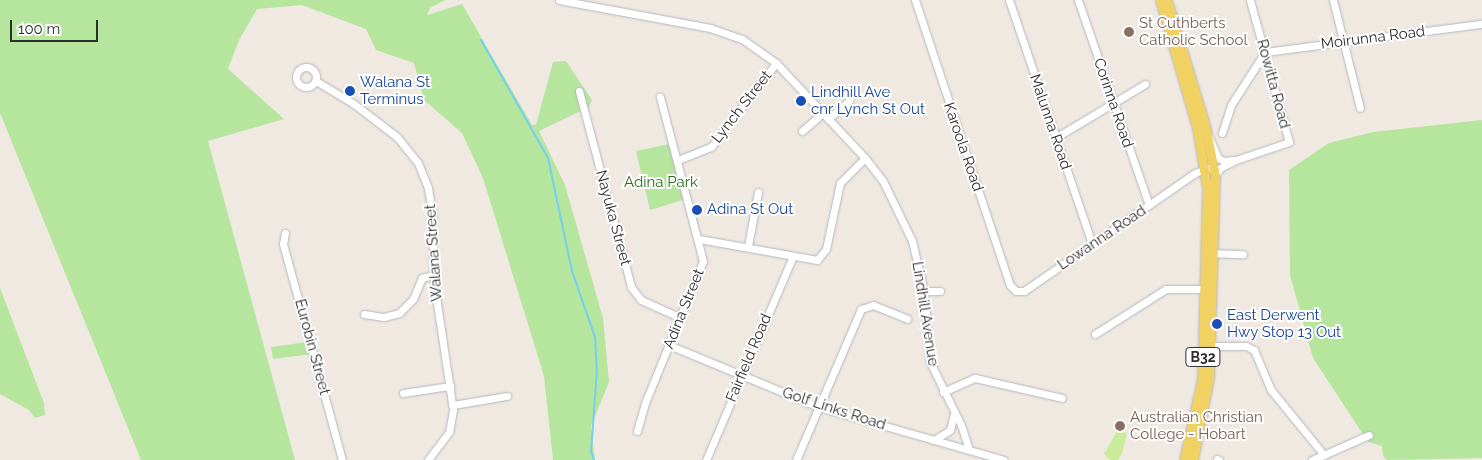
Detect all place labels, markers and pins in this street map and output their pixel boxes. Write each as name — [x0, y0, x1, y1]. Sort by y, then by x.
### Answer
place label: St Cuthberts Catholic School — [1139, 14, 1248, 49]
marker: St Cuthberts Catholic School — [1123, 26, 1135, 38]
place label: Walana St Terminus — [360, 73, 430, 108]
place label: Lindhill Ave cnr Lynch St Out — [811, 83, 925, 118]
marker: Walana St Terminus — [344, 85, 356, 97]
marker: Lindhill Ave cnr Lynch St Out — [795, 95, 807, 107]
place label: Adina St Out — [707, 201, 793, 219]
marker: Adina St Out — [691, 204, 703, 216]
place label: East Derwent Hwy Stop 13 Out — [1227, 306, 1342, 341]
marker: East Derwent Hwy Stop 13 Out — [1211, 318, 1223, 330]
place label: Australian Christian College - Hobart — [1130, 408, 1263, 443]
marker: Australian Christian College - Hobart — [1114, 420, 1126, 432]

